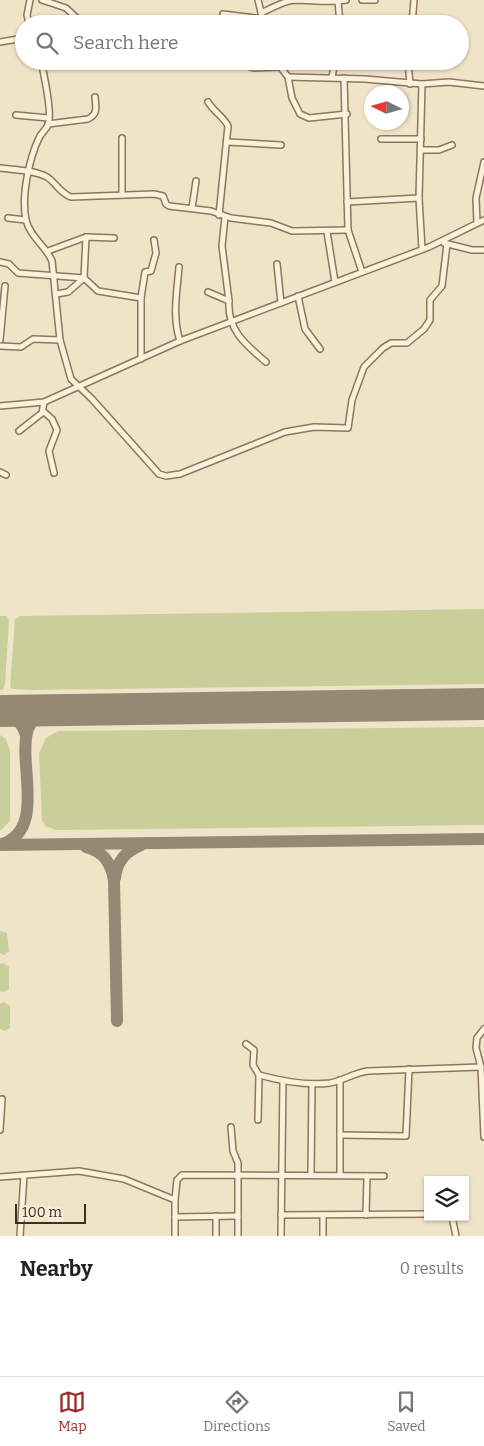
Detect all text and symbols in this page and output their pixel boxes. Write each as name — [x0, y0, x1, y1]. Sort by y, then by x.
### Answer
search box — [15, 15, 469, 70]
icon: search — [33, 29, 61, 57]
text: Search here — [73, 31, 178, 54]
north arrow — [364, 85, 409, 130]
map controls — [424, 1176, 469, 1221]
button: layers — [424, 1176, 469, 1221]
scale bar — [15, 1201, 86, 1224]
text: 100 m — [22, 1204, 62, 1221]
text: Nearby — [20, 1256, 93, 1282]
text: 0 results — [400, 1259, 464, 1278]
tab: Map — [58, 1388, 87, 1435]
tab: Directions — [203, 1388, 271, 1435]
tab: Saved — [387, 1388, 426, 1435]

